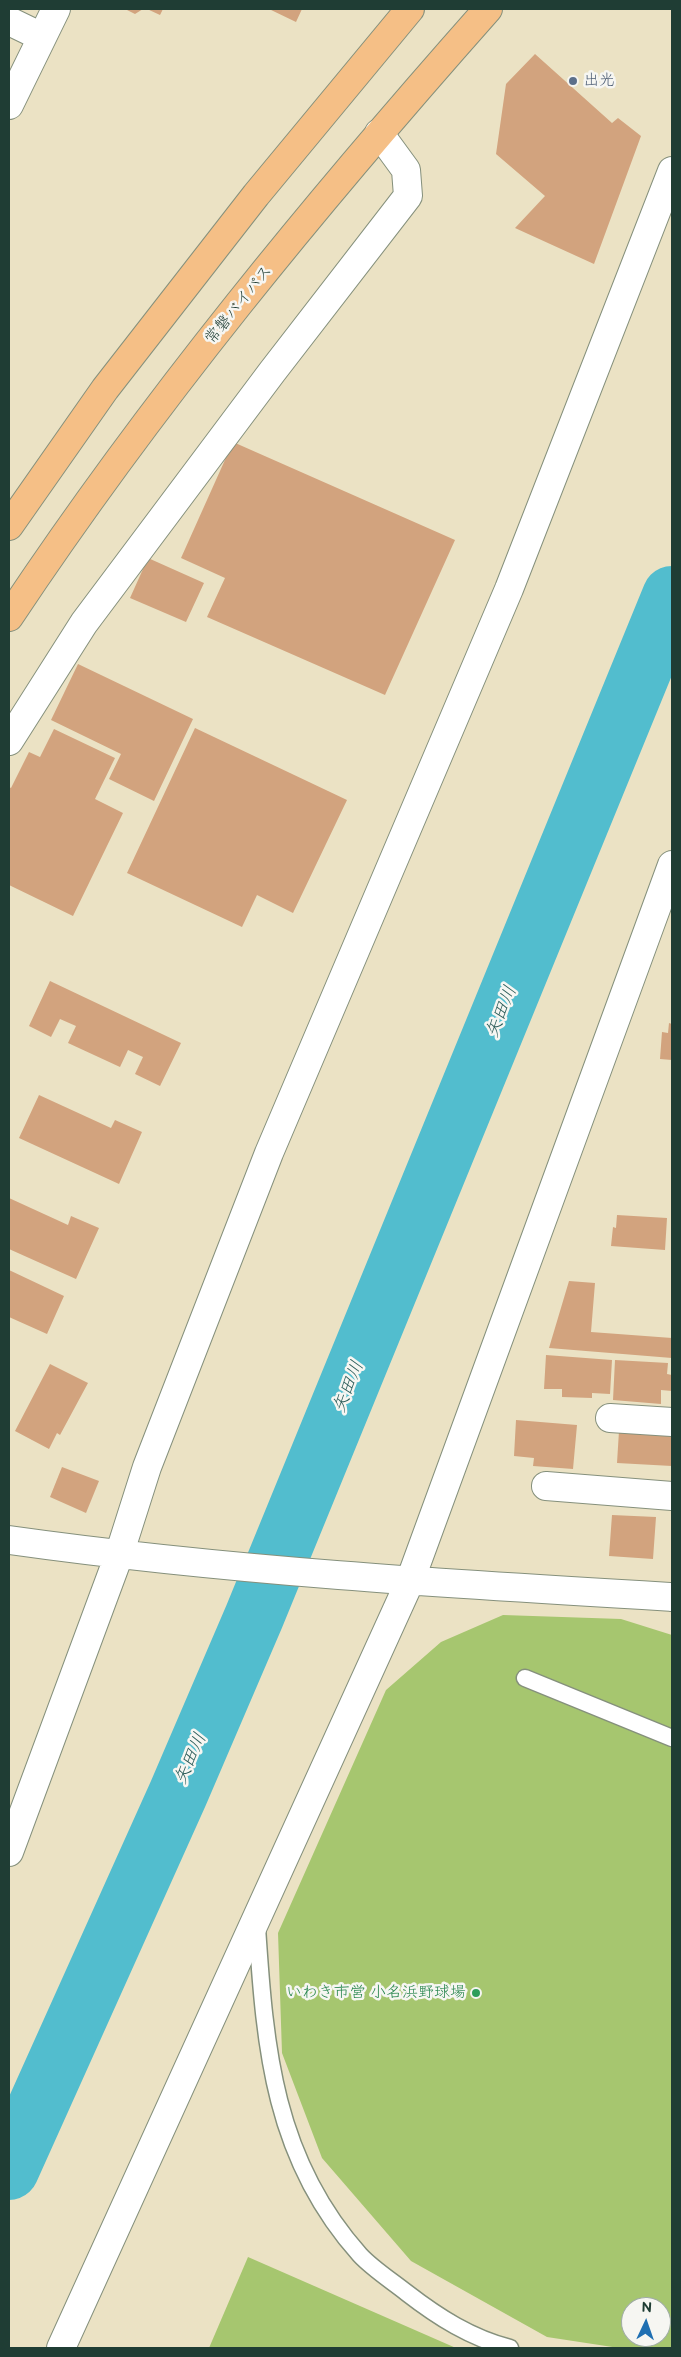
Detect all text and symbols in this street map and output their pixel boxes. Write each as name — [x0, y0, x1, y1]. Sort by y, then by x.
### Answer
place label: 出光 — [583, 71, 615, 91]
marker: 出光 — [567, 75, 579, 87]
street label: 常磐バイパス — [201, 262, 277, 348]
water label: 矢田川 — [482, 983, 522, 1041]
water label: 矢田川 — [329, 1358, 369, 1416]
water label: 矢田川 — [170, 1730, 212, 1788]
place label: いわき市営 小名浜野球場 — [286, 1983, 466, 2003]
marker: いわき市営 小名浜野球場 — [470, 1987, 482, 1999]
north arrow — [621, 2297, 671, 2347]
text: N — [641, 2299, 652, 2316]

